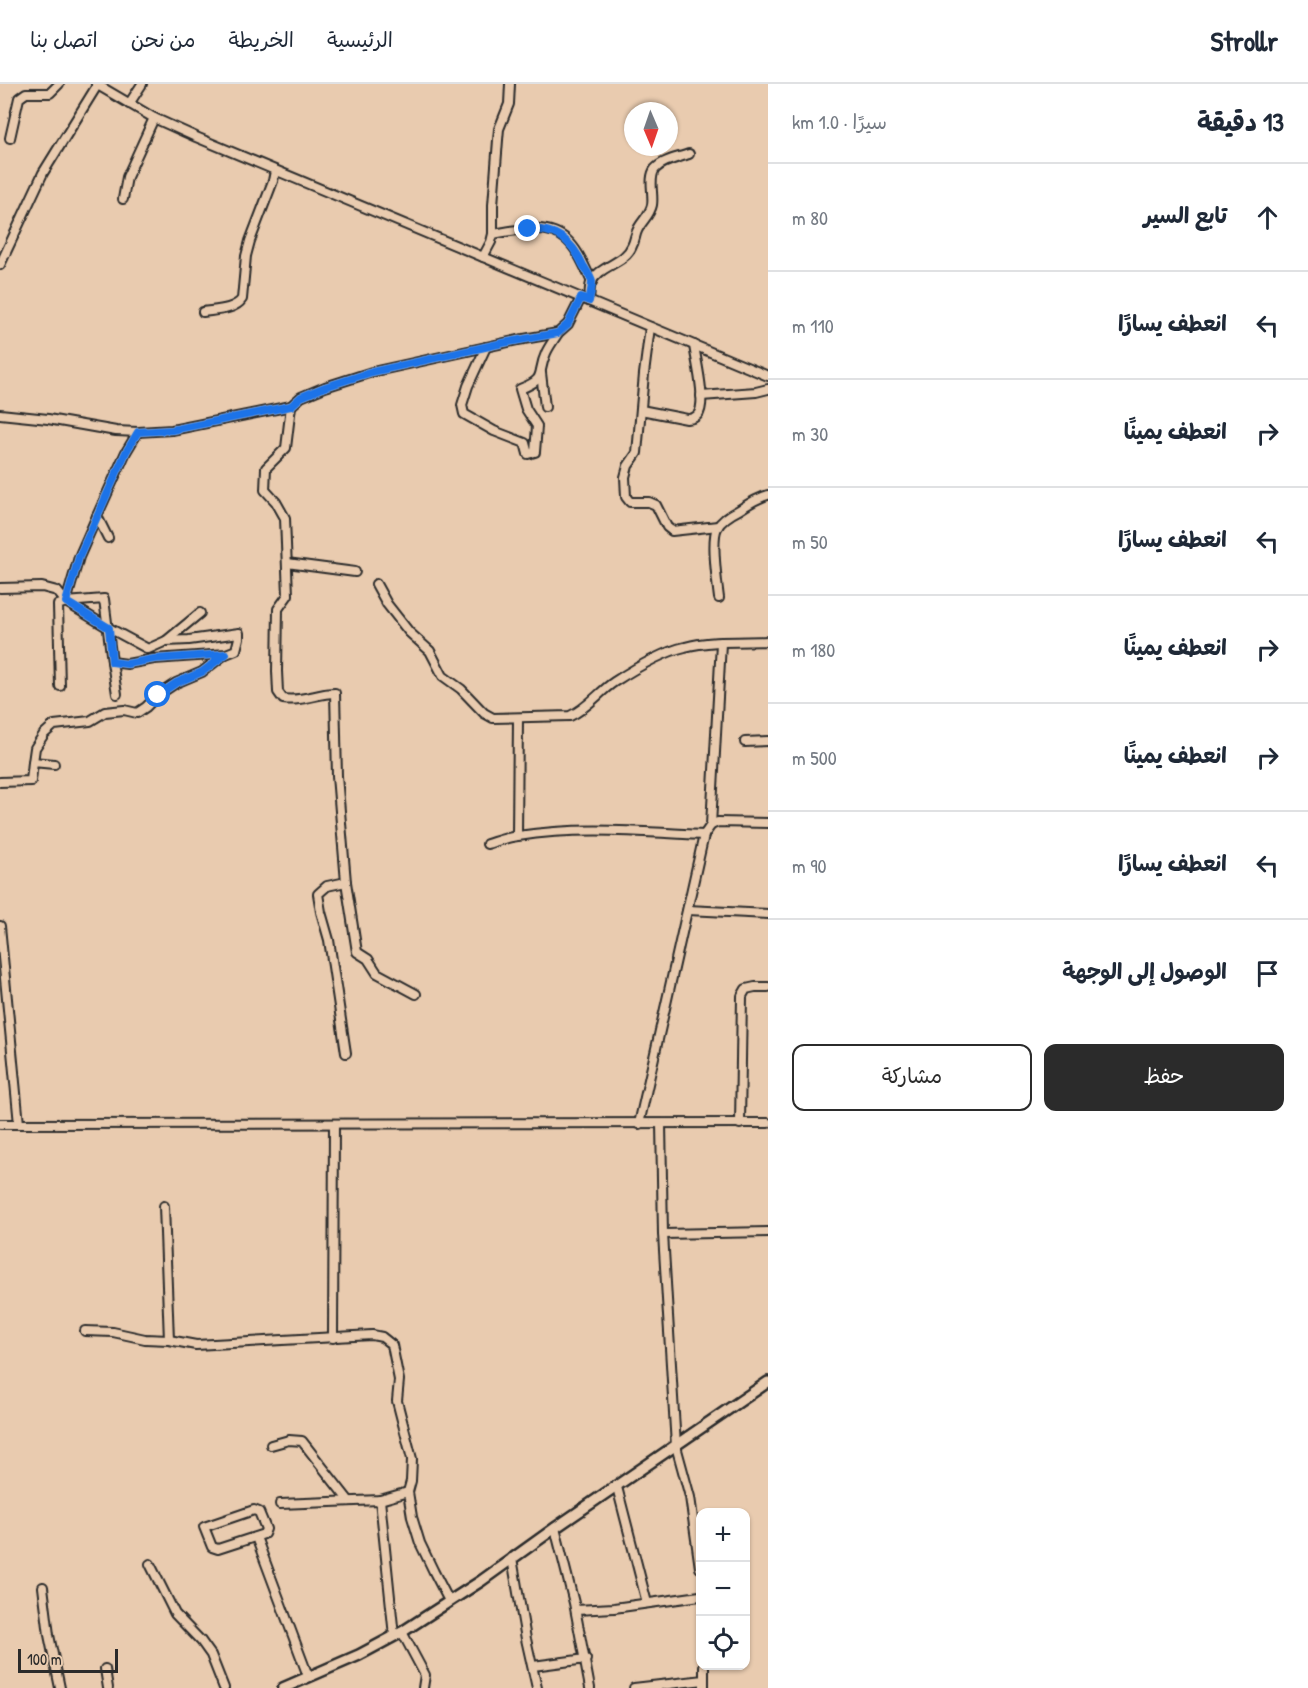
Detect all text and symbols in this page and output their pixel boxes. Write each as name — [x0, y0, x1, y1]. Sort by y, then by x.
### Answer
text: Strollr — [1211, 22, 1278, 60]
text: اتصل بنا — [30, 25, 98, 54]
text: من نحن — [131, 25, 195, 54]
text: الخريطة — [228, 25, 294, 54]
text: الرئيسية — [327, 25, 393, 54]
north arrow — [624, 102, 678, 156]
text: 13 دقيقة — [1197, 104, 1284, 139]
text: سيرًا · 1.0 km — [792, 108, 887, 135]
text: تابع السير — [1144, 200, 1227, 230]
icon: ahead — [1251, 201, 1284, 234]
text: 80 m — [792, 204, 828, 231]
route end — [514, 215, 540, 241]
text: انعطف يسارًا — [1118, 308, 1227, 338]
icon: left — [1251, 309, 1284, 342]
text: 110 m — [792, 312, 834, 339]
text: انعطف يمينًا — [1124, 416, 1227, 446]
icon: right — [1251, 417, 1284, 450]
text: 30 m — [792, 420, 828, 447]
text: انعطف يسارًا — [1118, 524, 1227, 554]
icon: left — [1251, 525, 1284, 558]
text: 50 m — [792, 528, 828, 555]
text: انعطف يمينًا — [1124, 632, 1227, 662]
icon: right — [1251, 633, 1284, 666]
text: 180 m — [792, 636, 835, 663]
route start — [144, 681, 170, 707]
text: انعطف يمينًا — [1124, 740, 1227, 770]
icon: right — [1251, 741, 1284, 774]
text: 500 m — [792, 744, 837, 771]
text: انعطف يسارًا — [1118, 848, 1227, 878]
icon: left — [1251, 849, 1284, 882]
text: 90 m — [792, 852, 827, 879]
text: الوصول إلى الوجهة — [1062, 956, 1227, 986]
icon: arrive — [1251, 957, 1284, 990]
button: مشاركة — [792, 1044, 1032, 1111]
button: حفظ — [1044, 1044, 1284, 1111]
map controls — [696, 1508, 750, 1670]
button: + — [696, 1508, 750, 1562]
button: − — [696, 1562, 750, 1616]
button: locate — [696, 1616, 750, 1670]
scale bar — [18, 1646, 118, 1674]
text: 100 m — [27, 1648, 62, 1670]

